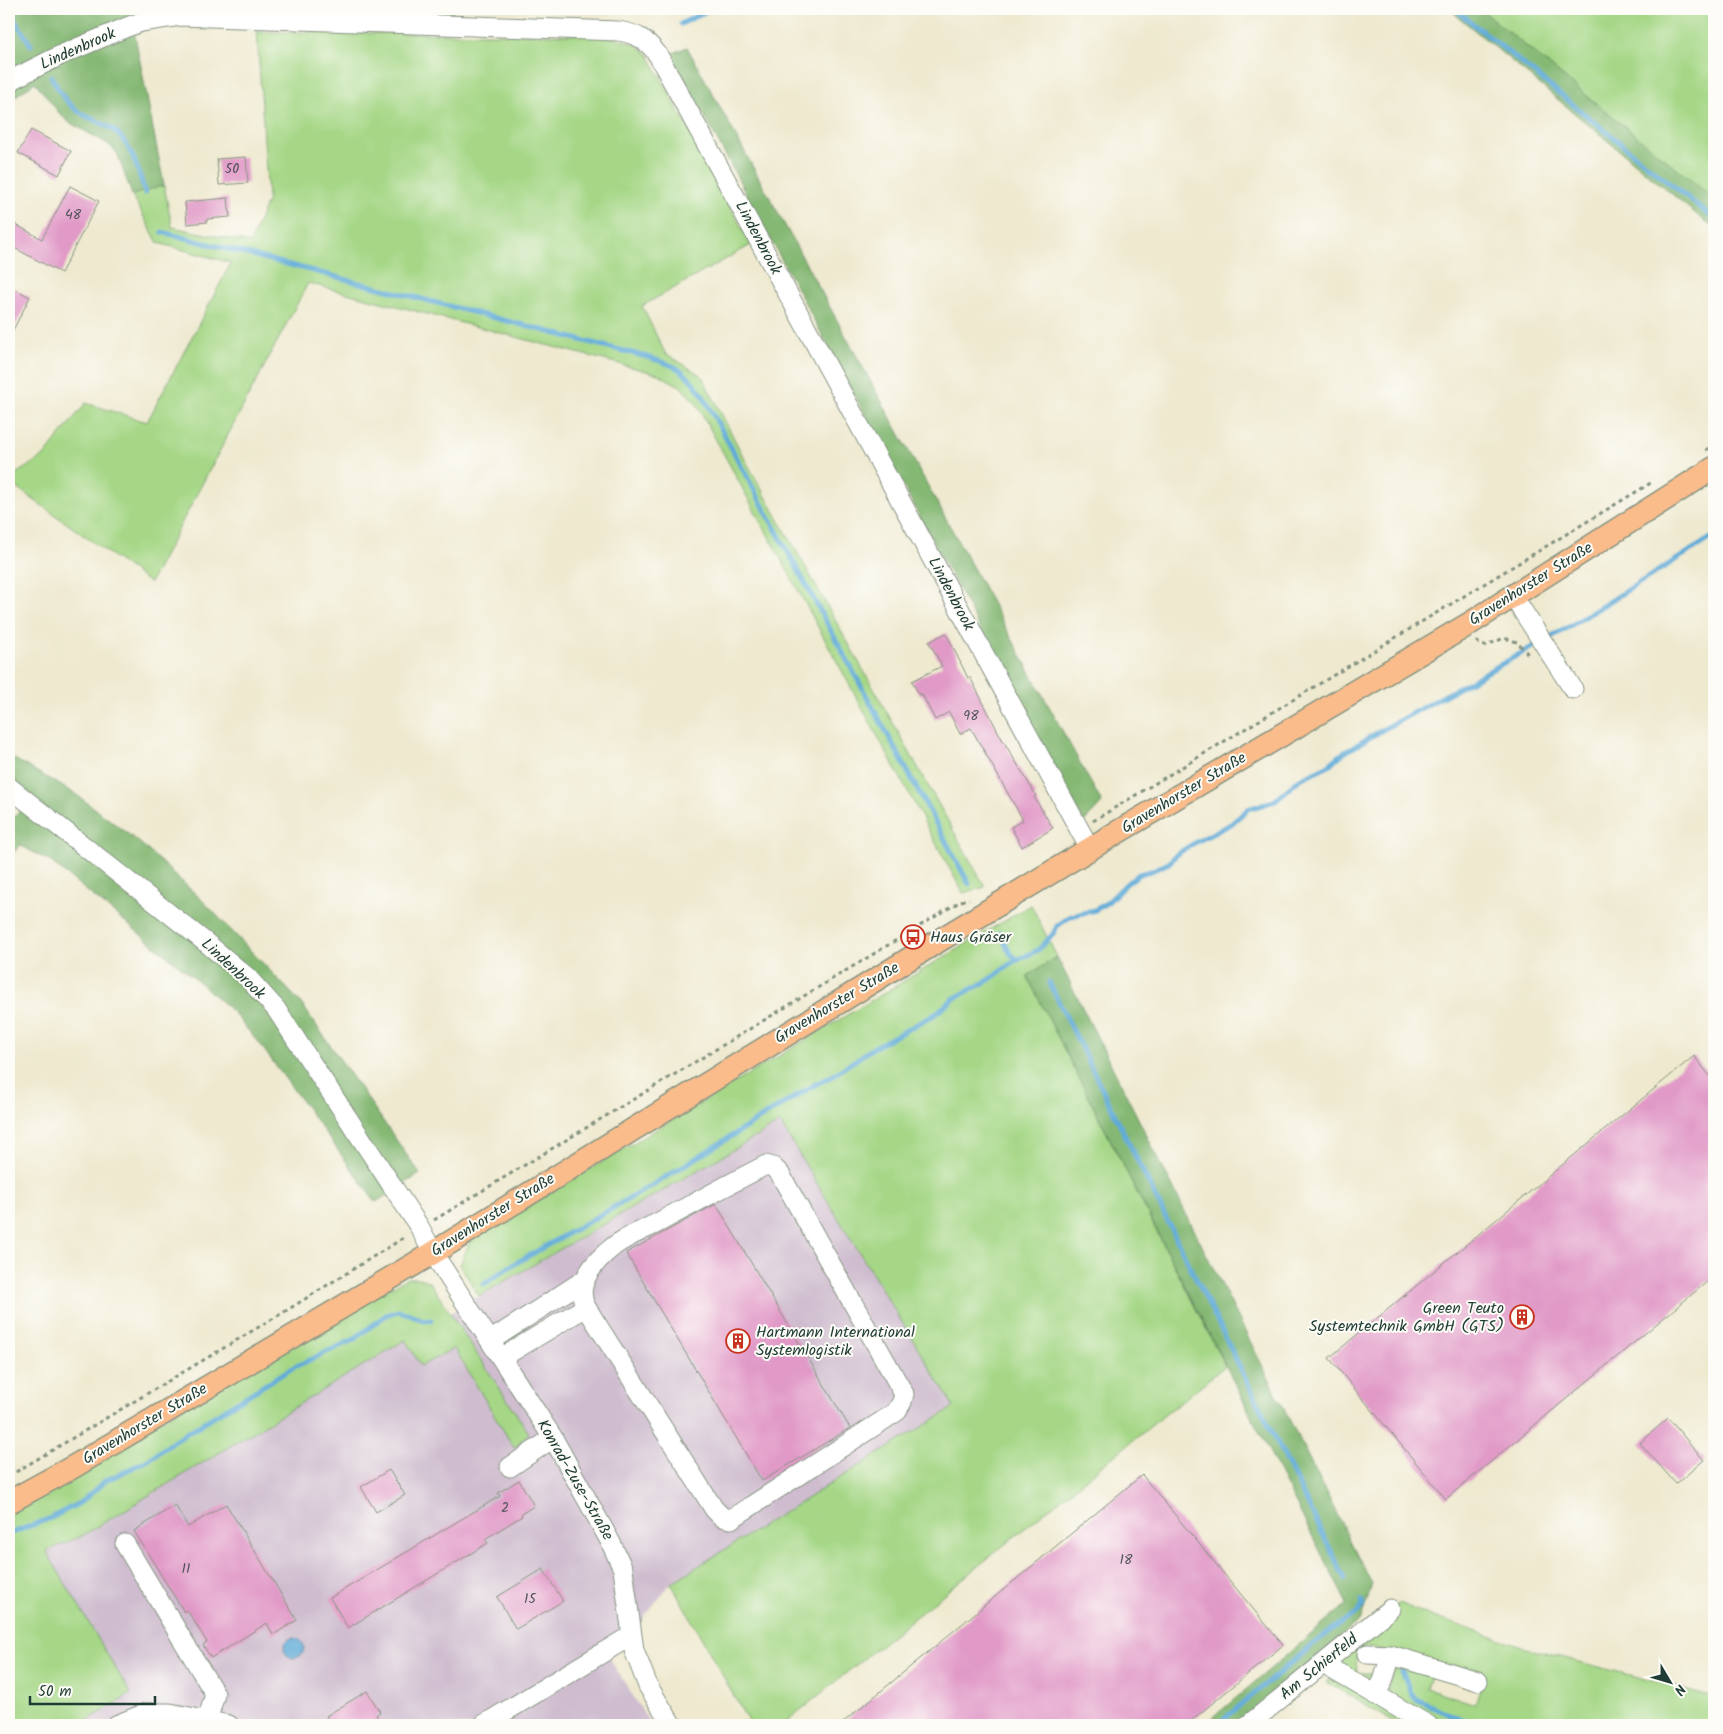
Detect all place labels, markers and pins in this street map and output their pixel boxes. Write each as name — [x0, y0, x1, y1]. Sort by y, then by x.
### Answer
bus stop icon: Haus Gräser — [900, 924, 926, 950]
place label: Haus Gräser — [930, 925, 1013, 950]
place label: Green Teuto Systemtechnik GmbH (GTS) — [1309, 1296, 1504, 1339]
building icon: Green Teuto Systemtechnik GmbH (GTS) — [1509, 1304, 1535, 1330]
place label: Hartmann International Systemlogistik — [756, 1320, 915, 1363]
building icon: Hartmann International Systemlogistik — [725, 1328, 751, 1354]

